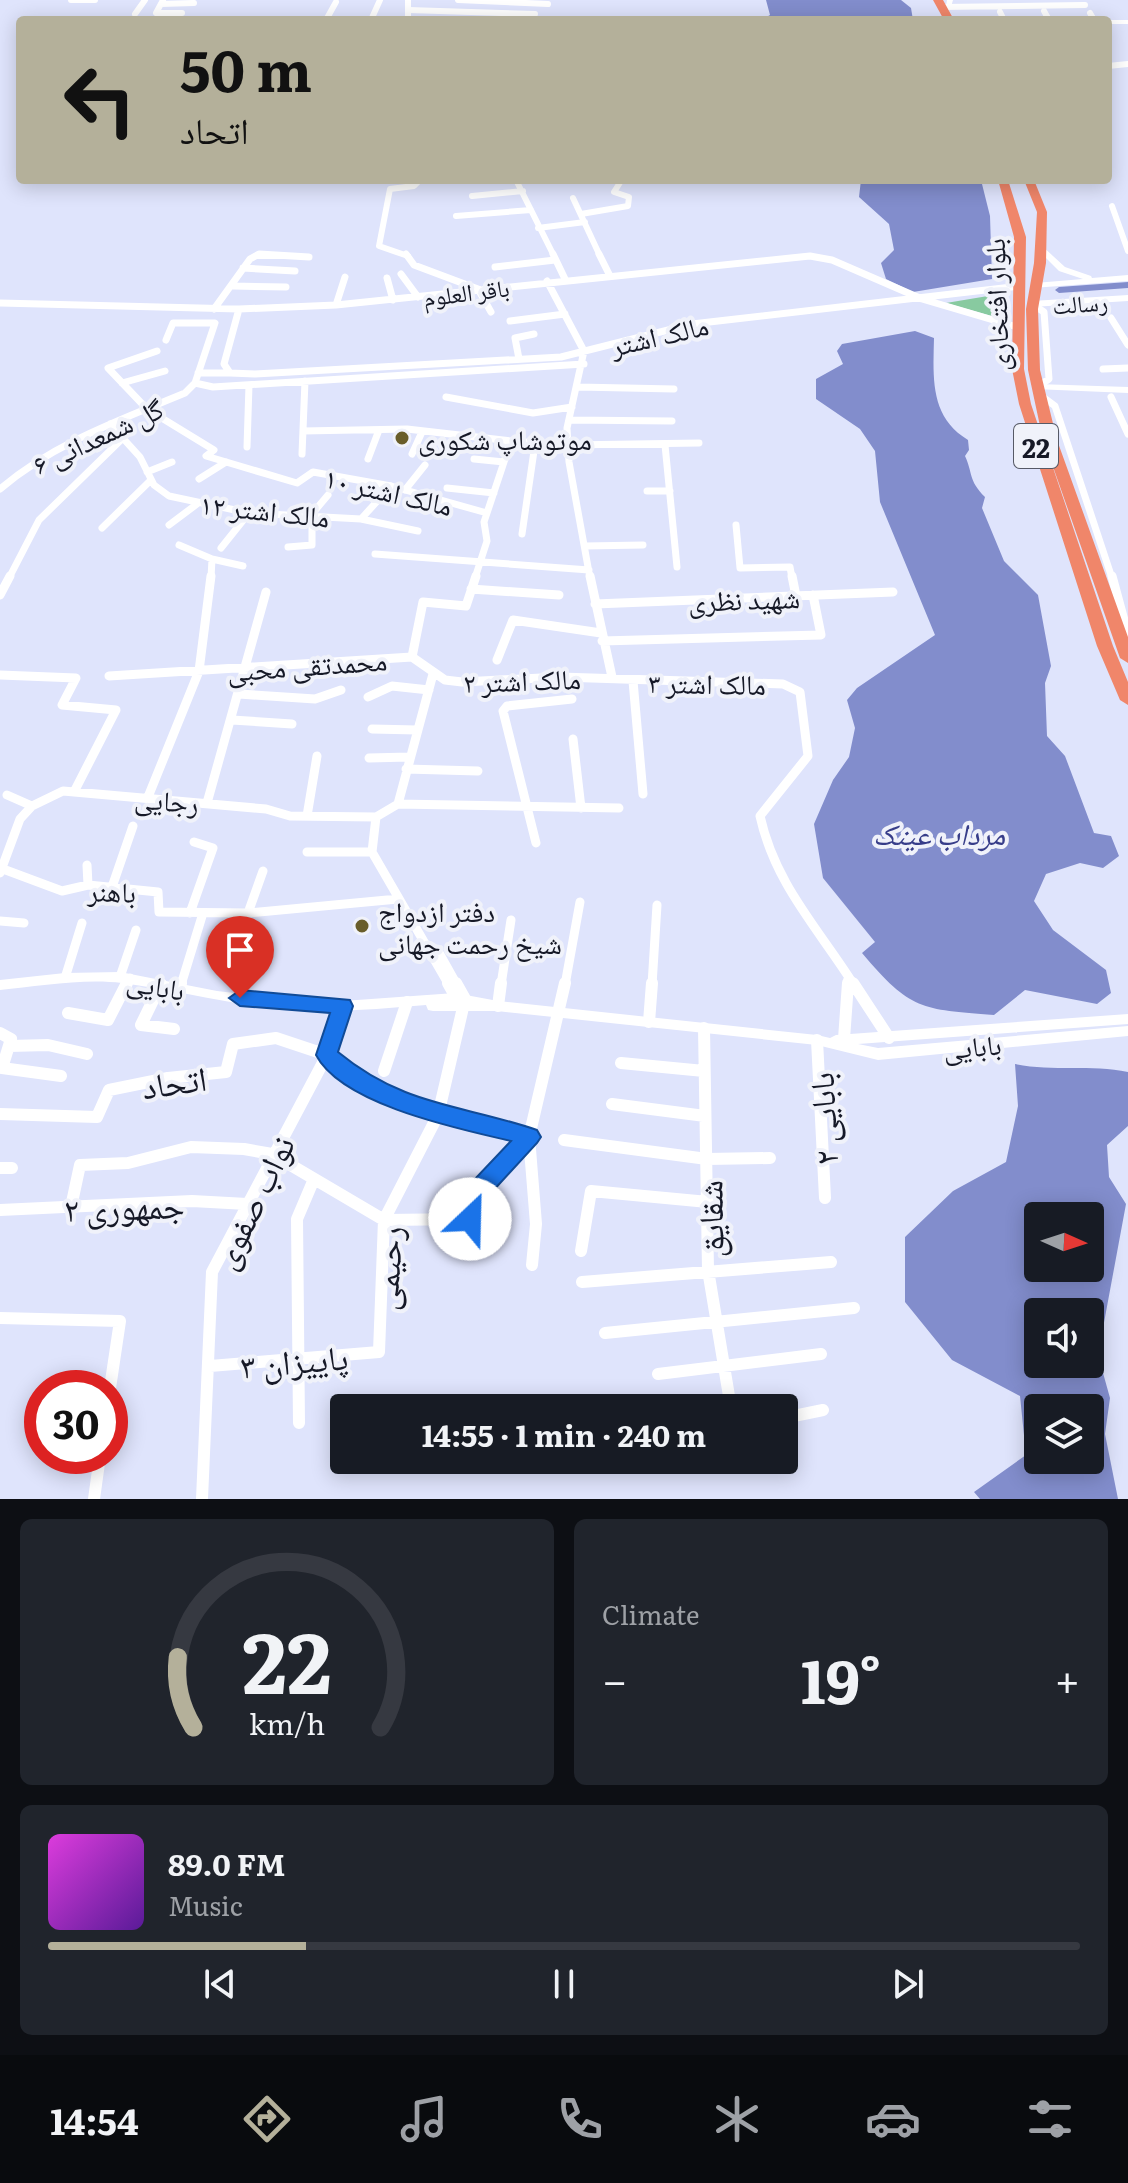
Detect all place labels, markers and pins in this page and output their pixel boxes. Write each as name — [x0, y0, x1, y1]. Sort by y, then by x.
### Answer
place label: موتوشاپ شکوری — [418, 417, 592, 459]
marker: موتوشاپ شکوری — [393, 429, 411, 447]
place label: دفتر ازدواج شیخ رحمت جهانی — [378, 889, 562, 963]
pin — [206, 916, 274, 998]
marker: دفتر ازدواج شیخ رحمت جهانی — [353, 917, 371, 935]

